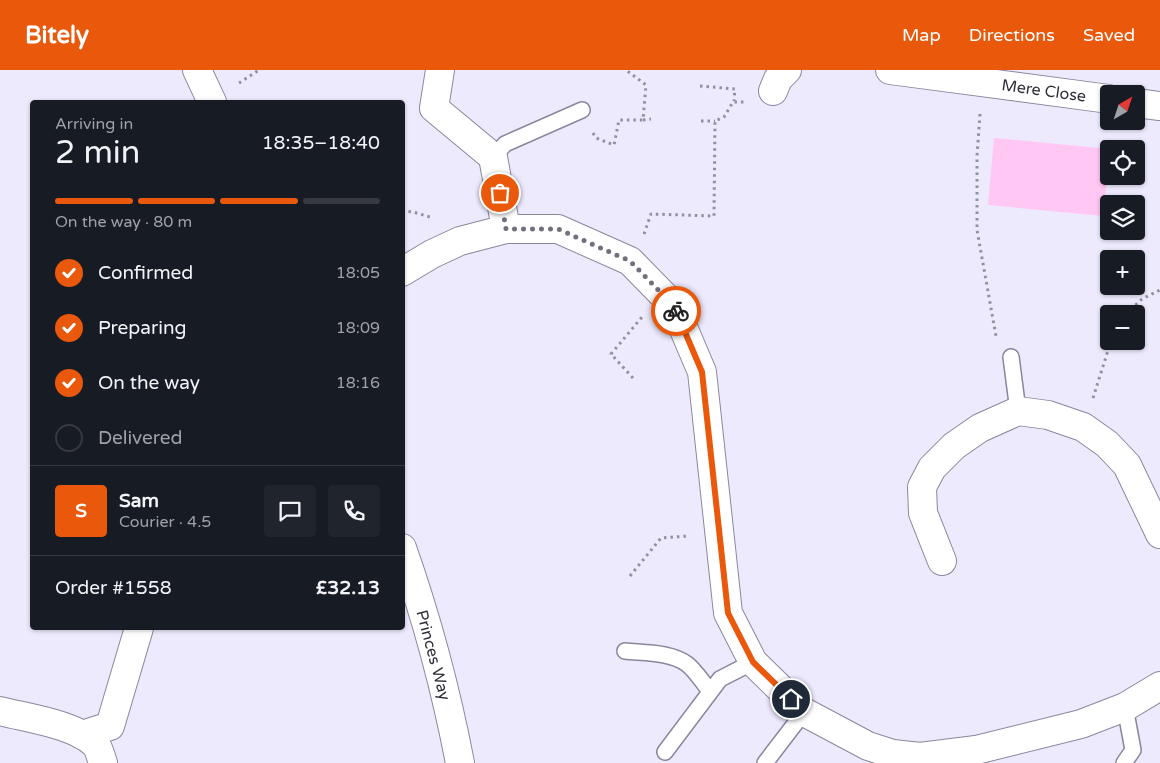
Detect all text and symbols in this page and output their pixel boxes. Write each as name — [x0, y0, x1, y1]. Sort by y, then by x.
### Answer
text: Bitely — [25, 21, 89, 50]
text: Map — [902, 24, 941, 46]
text: Directions — [969, 24, 1055, 46]
text: Saved — [1083, 24, 1135, 46]
street label: Mere Close — [1000, 75, 1087, 107]
north arrow — [1100, 85, 1145, 130]
map controls — [1100, 85, 1145, 350]
text: Arriving in — [55, 114, 133, 134]
text: 18:35–18:40 — [262, 132, 380, 154]
text: 2 min — [55, 134, 140, 172]
button: locate — [1100, 140, 1145, 185]
pin — [479, 172, 521, 214]
icon: bag — [486, 179, 514, 207]
button: layers — [1100, 195, 1145, 240]
text: On the way · 80 m — [55, 212, 192, 232]
button: + — [1100, 250, 1145, 295]
icon: check — [55, 259, 83, 287]
text: Confirmed — [98, 262, 193, 284]
text: 18:05 — [336, 263, 380, 283]
courier — [651, 286, 701, 336]
icon: bike — [662, 297, 690, 325]
button: − — [1100, 305, 1145, 350]
icon: check — [55, 314, 83, 342]
text: Preparing — [98, 317, 187, 339]
text: 18:09 — [336, 318, 380, 338]
icon: check — [55, 369, 83, 397]
text: On the way — [98, 372, 200, 394]
text: 18:16 — [336, 373, 380, 393]
text: Delivered — [98, 427, 183, 449]
button: chat — [264, 485, 316, 537]
button: phone — [328, 485, 380, 537]
text: Sam — [119, 490, 159, 512]
text: S — [75, 500, 87, 522]
text: Courier · 4.5 — [119, 512, 211, 532]
text: Order #1558 — [55, 577, 172, 599]
text: £32.13 — [316, 577, 380, 599]
street label: Princes Way — [411, 608, 455, 703]
pin — [770, 678, 812, 720]
icon: home — [777, 685, 805, 713]

